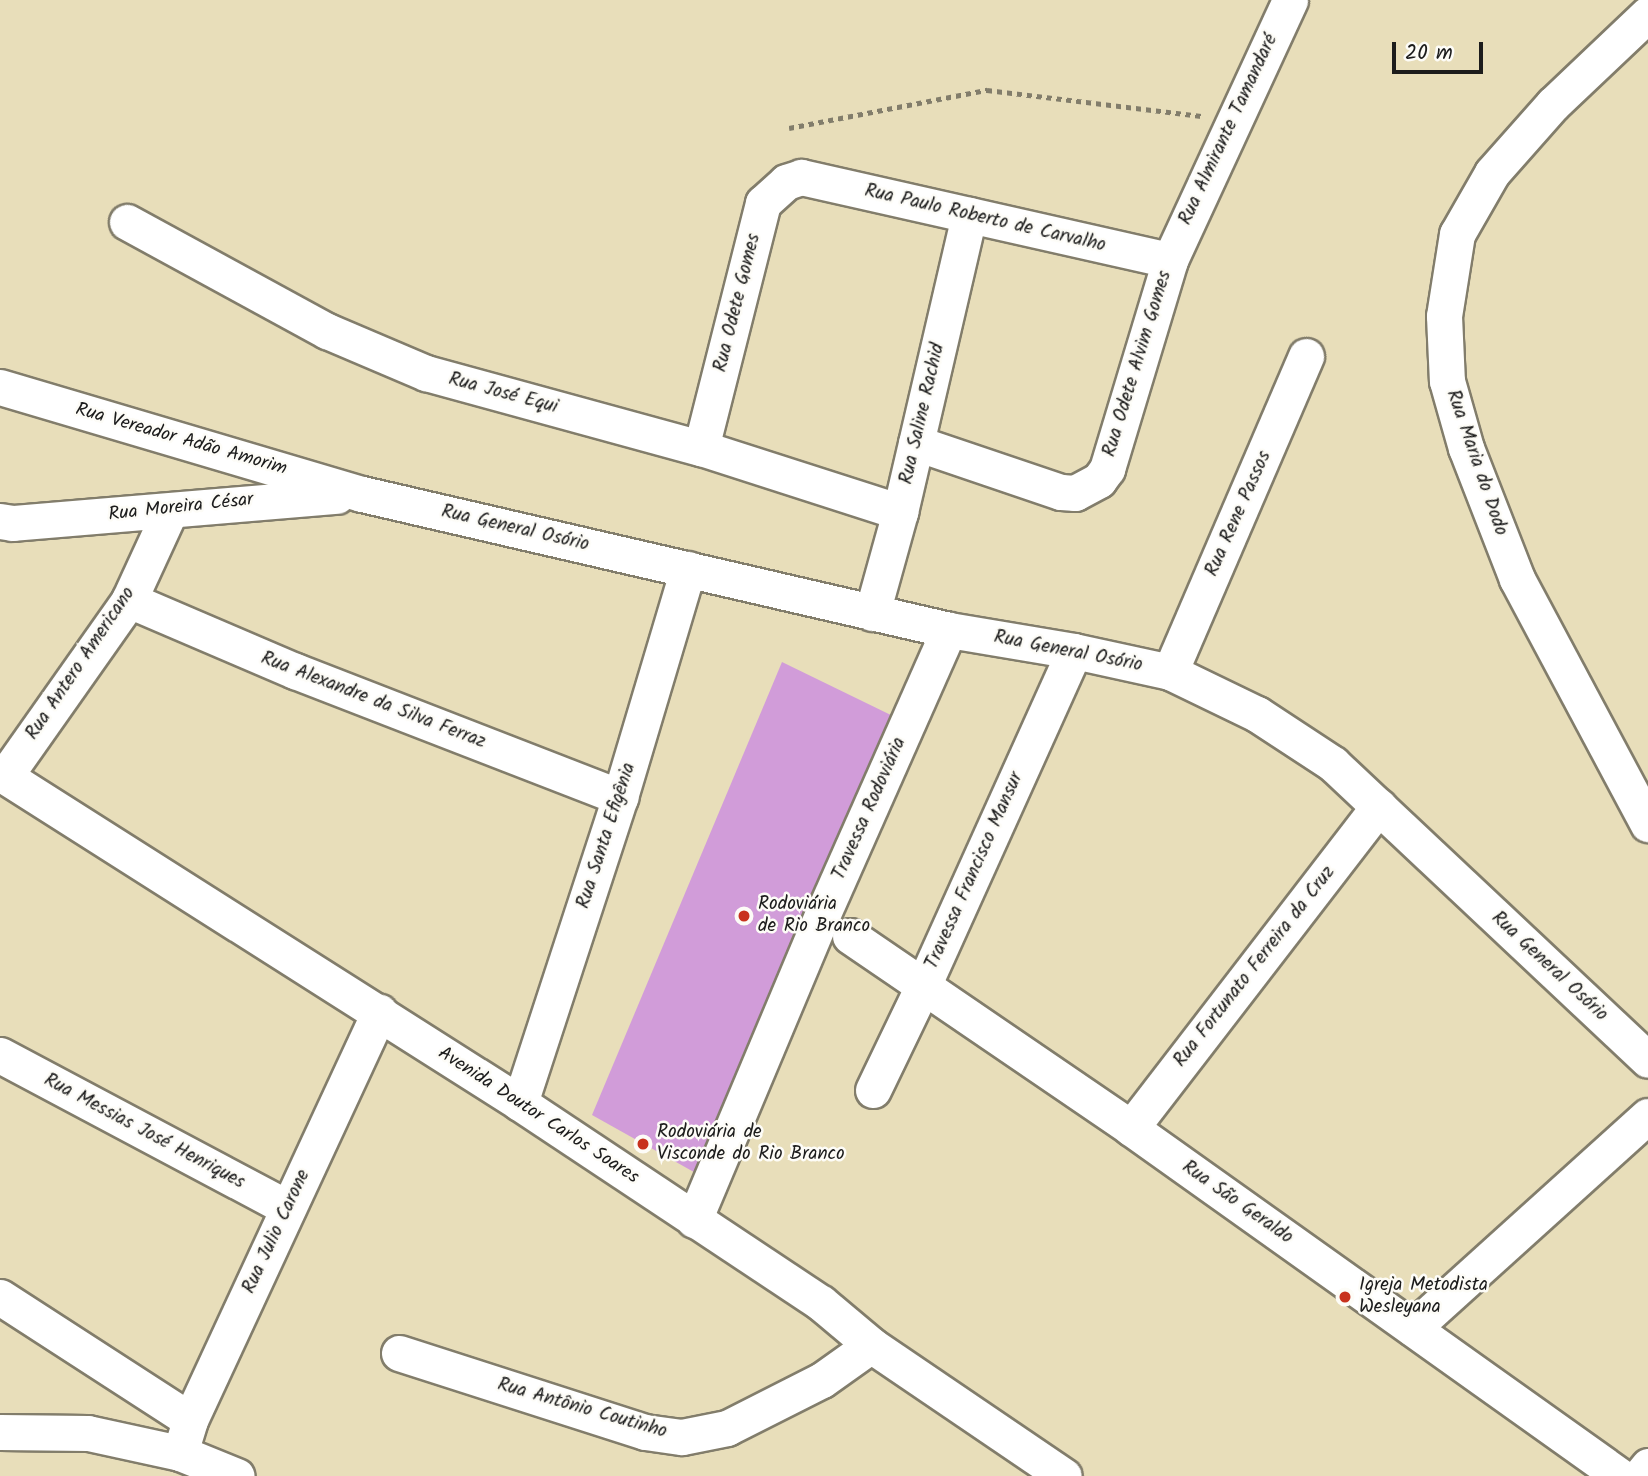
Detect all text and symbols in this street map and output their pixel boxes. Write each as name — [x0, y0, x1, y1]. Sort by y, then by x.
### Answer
scale bar — [1396, 28, 1487, 72]
street label: Rua Almirante Tamandaré — [1175, 31, 1283, 229]
text: 20 m — [1405, 37, 1453, 70]
street label: Rua Paulo Roberto de Carvalho — [862, 180, 1108, 258]
street label: Rua Odete Gomes — [710, 231, 766, 375]
street label: Rua Odete Alvim Gomes — [1099, 268, 1177, 460]
street label: Rua Saline Rachid — [896, 341, 950, 487]
street label: Rua José Equi — [446, 368, 560, 420]
street label: Rua Maria do Dodo — [1440, 387, 1512, 539]
street label: Rua Vereador Adão Amorim — [73, 399, 289, 481]
street label: Rua Rene Passos — [1201, 448, 1277, 580]
street label: Rua Moreira César — [107, 489, 255, 527]
street label: Rua General Osório — [439, 501, 591, 557]
street label: Rua Antero Americano — [22, 583, 140, 745]
street label: Rua General Osório — [992, 626, 1144, 678]
street label: Rua Alexandre da Silva Ferraz — [257, 648, 489, 754]
street label: Travessa Rodoviária — [828, 734, 912, 884]
street label: Rua Santa Efigênia — [573, 760, 641, 912]
street label: Travessa Francisco Mansur — [921, 769, 1029, 973]
street label: Rua Fortunato Ferreira da Cruz — [1169, 862, 1341, 1072]
place label: Rodoviária de Rio Branco — [758, 894, 870, 938]
street label: Rua General Osório — [1486, 907, 1612, 1027]
marker: Rodoviária de Rio Branco — [736, 908, 752, 924]
street label: Avenida Doutor Carlos Soares — [433, 1043, 643, 1189]
street label: Rua Messias José Henriques — [40, 1069, 248, 1195]
place label: Rodoviária de Visconde do Rio Branco — [657, 1122, 845, 1166]
marker: Rodoviária de Visconde do Rio Branco — [635, 1136, 651, 1152]
street label: Rua São Geraldo — [1177, 1156, 1297, 1250]
street label: Rua Julio Carone — [238, 1166, 316, 1298]
place label: Igreja Metodista Wesleyana — [1359, 1275, 1488, 1319]
marker: Igreja Metodista Wesleyana — [1337, 1289, 1353, 1305]
street label: Rua Antônio Coutinho — [495, 1374, 669, 1444]

